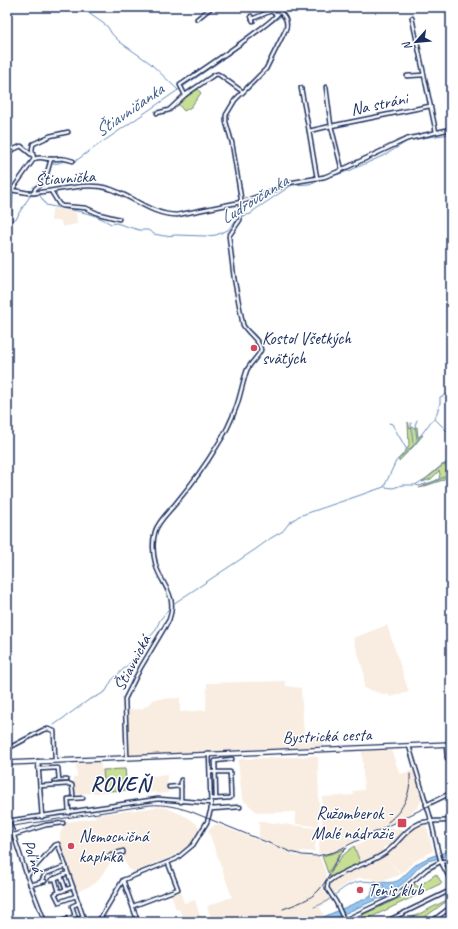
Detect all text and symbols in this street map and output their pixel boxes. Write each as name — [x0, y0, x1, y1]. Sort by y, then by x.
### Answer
north arrow — [396, 22, 436, 62]
text: N — [398, 38, 415, 53]
water label: Štiavničanka — [90, 77, 169, 142]
street label: Na stráni — [349, 87, 411, 120]
street label: Štiavnička — [34, 165, 97, 191]
water label: Ludrovčanka — [216, 169, 293, 228]
place label: Kostol Všetkých svätých — [262, 328, 352, 369]
marker: Kostol Všetkých svätých — [249, 343, 259, 353]
street label: Štiavnická — [109, 630, 156, 694]
street label: Bystrická cesta — [282, 724, 373, 748]
district label: ROVEŇ — [90, 771, 154, 797]
place label: Ružomberok - Malé nádražie — [311, 803, 394, 844]
marker: Ružomberok - Malé nádražie — [396, 817, 408, 829]
place label: Nemocničná kaplnka — [79, 826, 150, 867]
street label: Poľná — [18, 837, 49, 877]
marker: Nemocničná kaplnka — [66, 841, 76, 851]
place label: Tenis klub — [368, 880, 425, 901]
marker: Tenis klub — [355, 885, 365, 895]

